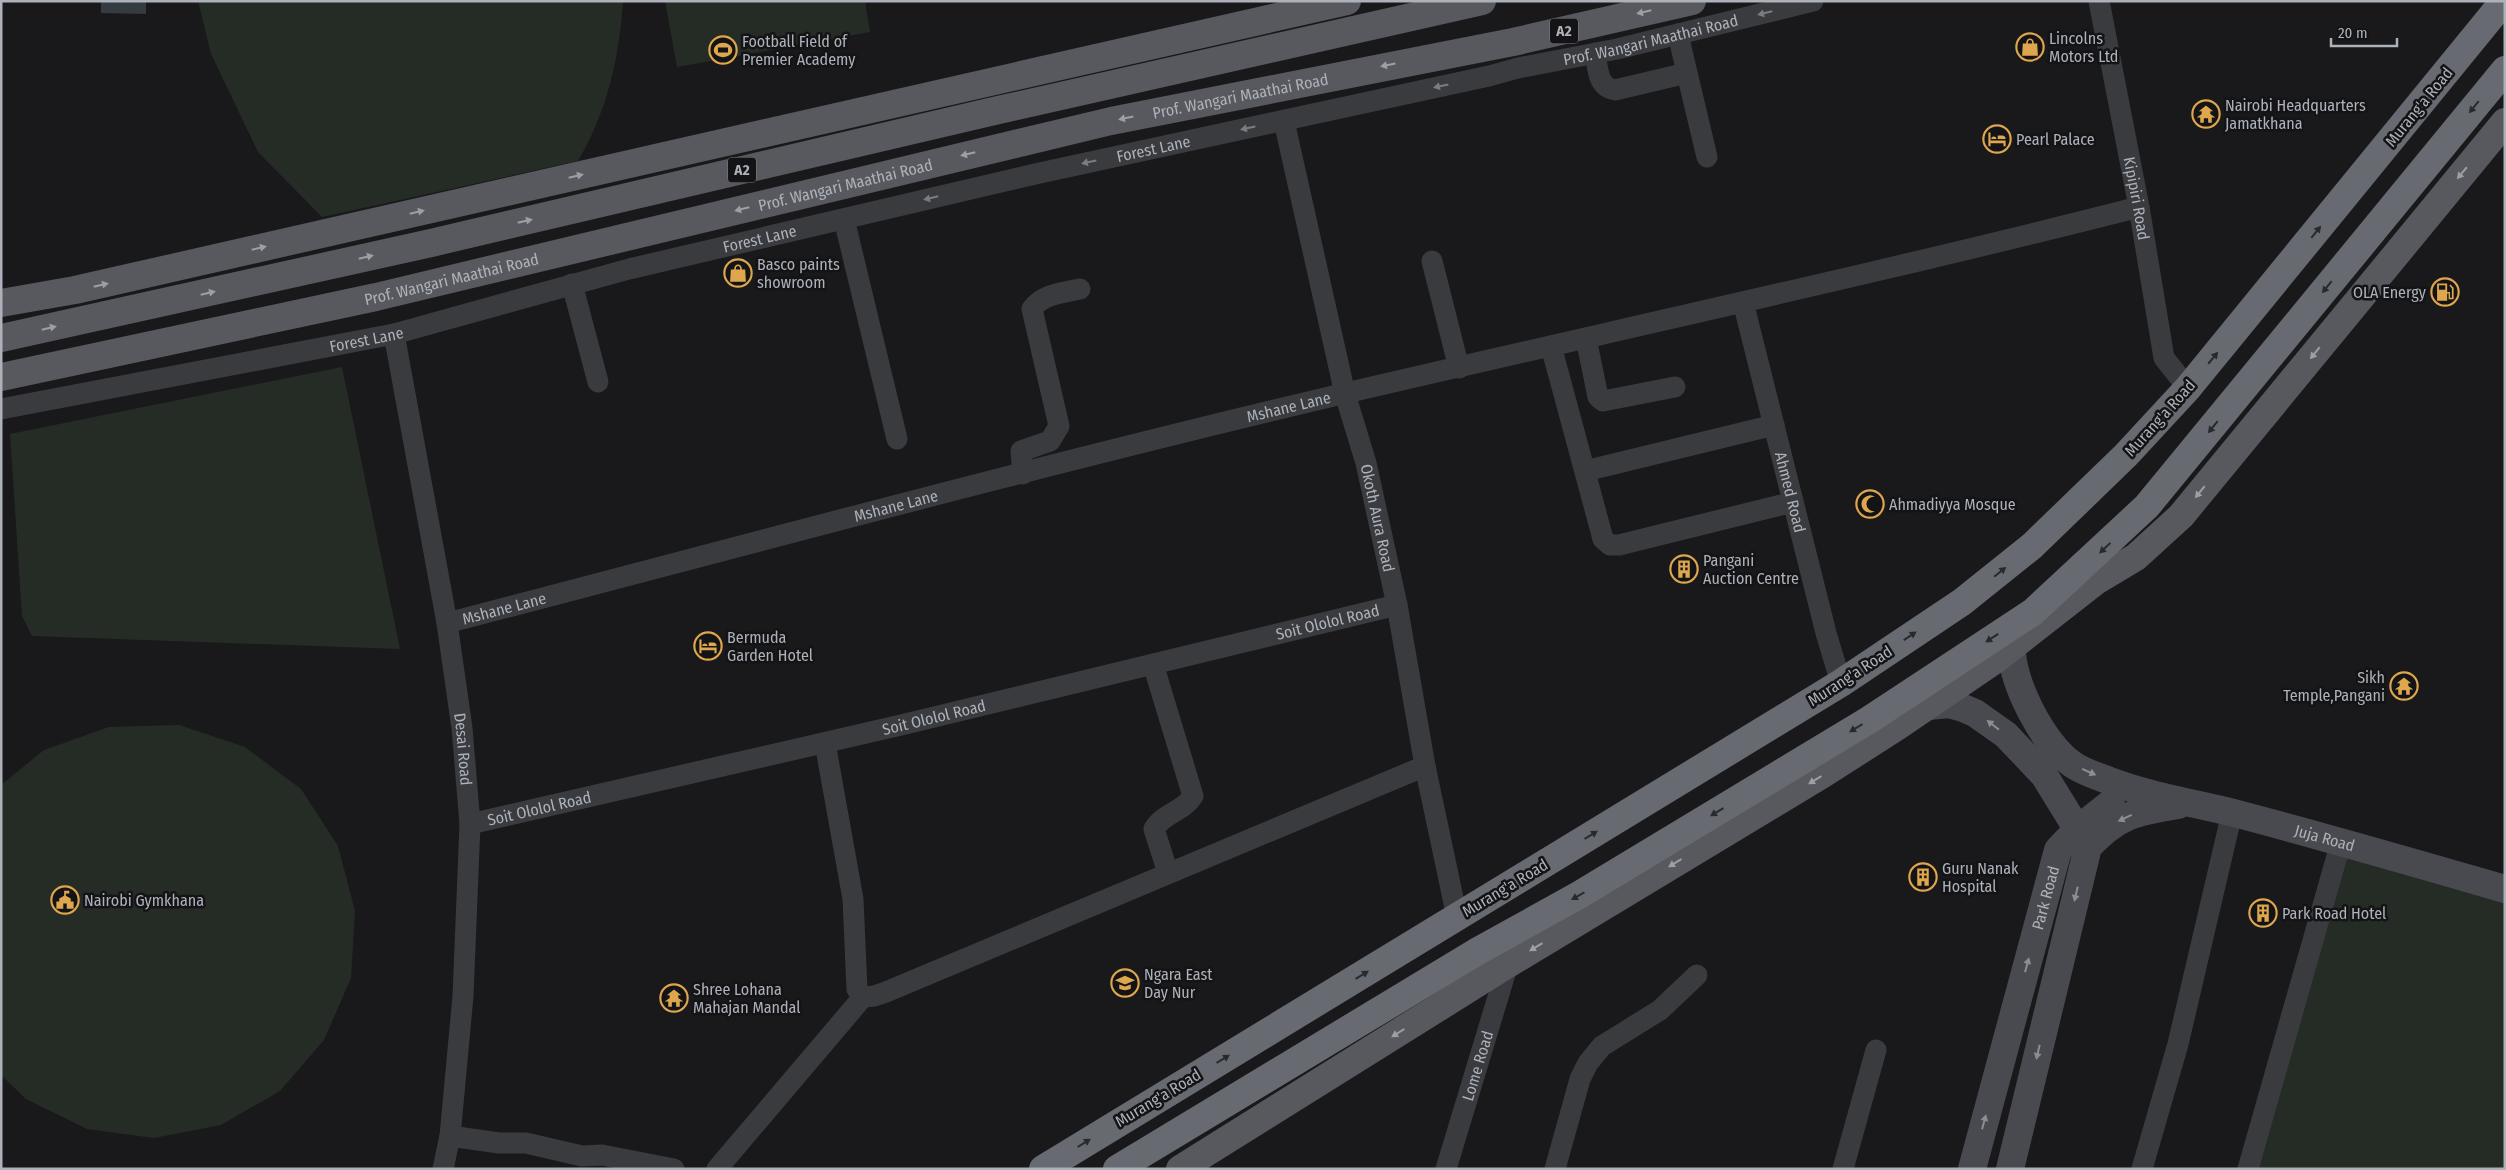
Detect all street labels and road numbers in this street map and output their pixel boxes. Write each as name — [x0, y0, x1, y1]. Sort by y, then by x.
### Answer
street label: Prof. Wangari Maathai Road — [1562, 10, 1740, 69]
road number: A2 — [1550, 18, 1578, 44]
street label: Murang'a Road — [2381, 64, 2457, 150]
street label: Prof. Wangari Maathai Road — [1151, 69, 1330, 122]
street label: Forest Lane — [1115, 131, 1192, 166]
street label: Prof. Wangari Maathai Road — [756, 155, 934, 215]
street label: Kipipiri Road — [2120, 155, 2154, 241]
road number: A2 — [728, 158, 756, 182]
street label: Forest Lane — [721, 221, 798, 256]
street label: Prof. Wangari Maathai Road — [362, 249, 541, 309]
street label: Forest Lane — [328, 322, 406, 356]
street label: Murang'a Road — [2121, 376, 2199, 460]
street label: Mshane Lane — [1245, 387, 1333, 426]
street label: Ahmed Road — [1771, 450, 1810, 534]
street label: Okoth Aura Road — [1357, 462, 1399, 574]
street label: Mshane Lane — [852, 485, 940, 525]
street label: Mshane Lane — [460, 588, 548, 628]
street label: Soit Ololol Road — [1274, 600, 1381, 643]
street label: Murang'a Road — [1804, 642, 1896, 710]
street label: Soit Ololol Road — [880, 695, 987, 739]
street label: Desai Road — [450, 712, 476, 786]
street label: Soit Ololol Road — [486, 787, 593, 829]
street label: Juja Road — [2293, 820, 2357, 855]
street label: Murang'a Road — [1459, 855, 1551, 921]
street label: Park Road — [2027, 864, 2063, 932]
street label: Lome Road — [1458, 1028, 1497, 1103]
street label: Murang'a Road — [1112, 1065, 1204, 1131]

